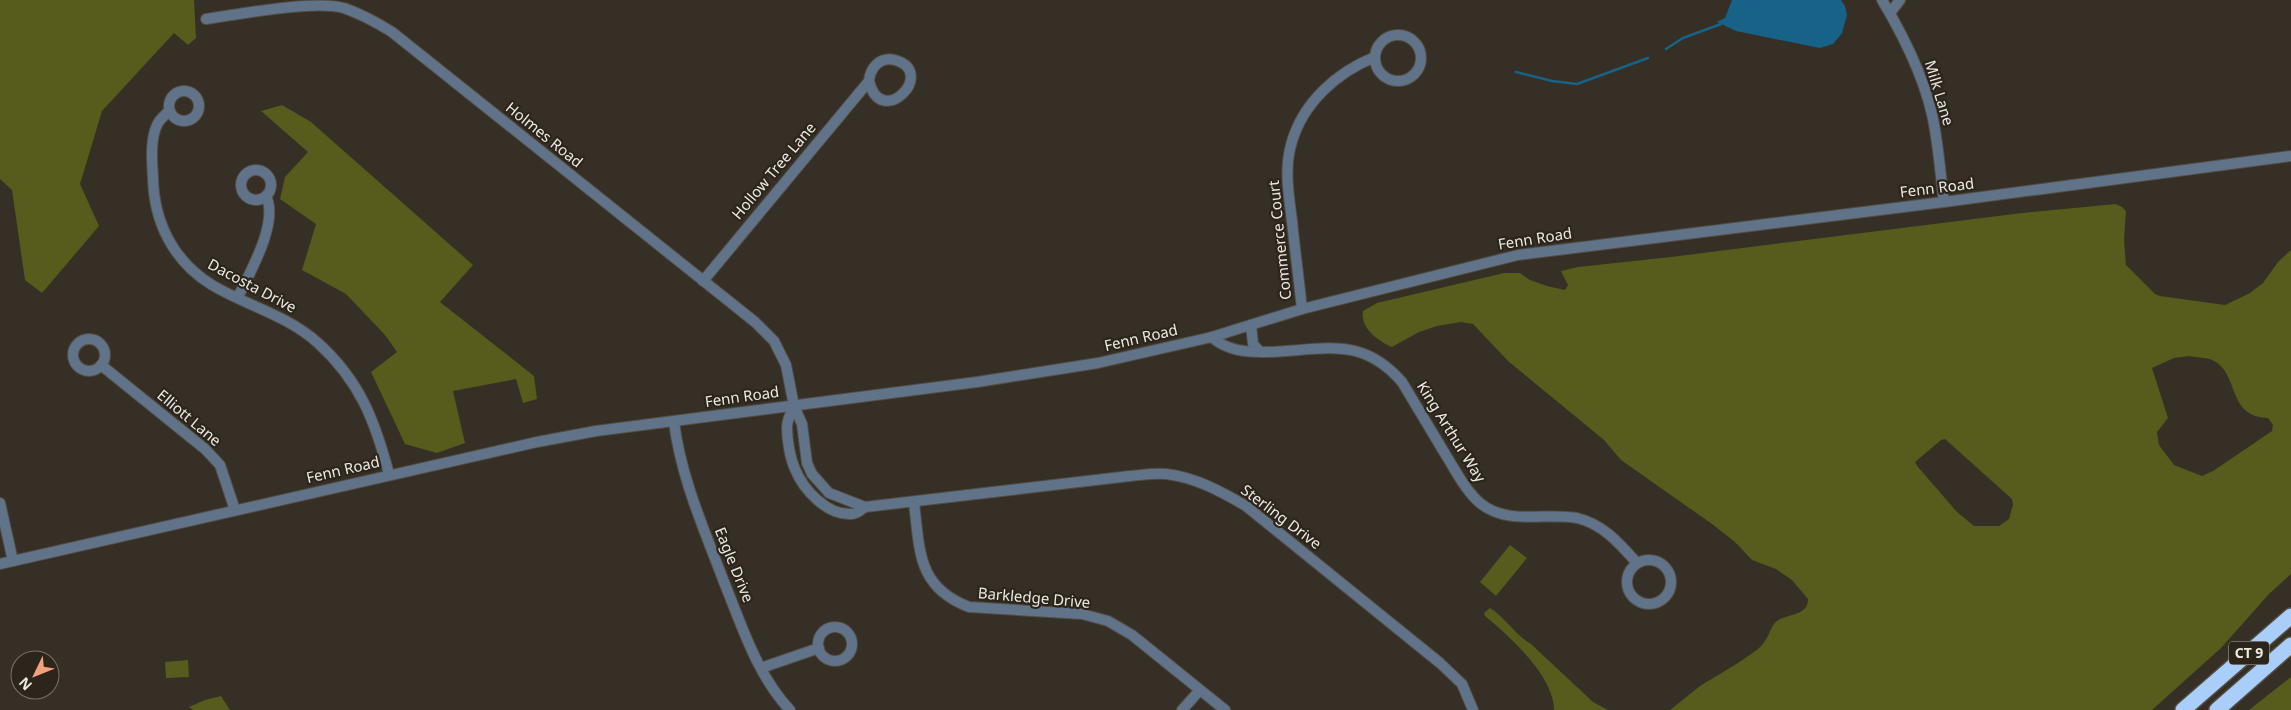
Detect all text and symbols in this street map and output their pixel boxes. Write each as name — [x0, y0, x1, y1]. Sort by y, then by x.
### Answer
street label: Milk Lane — [1921, 58, 1959, 128]
street label: Holmes Road — [502, 97, 587, 171]
street label: Hollow Tree Lane — [727, 118, 820, 223]
street label: Fenn Road — [1899, 173, 1975, 201]
street label: Commerce Court — [1263, 179, 1295, 301]
street label: Fenn Road — [1496, 222, 1573, 254]
street label: Dacosta Drive — [205, 253, 300, 317]
street label: Fenn Road — [1102, 319, 1179, 355]
street label: King Arthur Way — [1413, 377, 1491, 486]
street label: Fenn Road — [703, 381, 780, 411]
street label: Elliott Lane — [153, 385, 226, 450]
street label: Fenn Road — [304, 451, 381, 487]
street label: Sterling Drive — [1237, 479, 1326, 553]
street label: Eagle Drive — [711, 524, 759, 605]
street label: Barkledge Drive — [977, 582, 1091, 612]
road number: CT 9 — [2229, 641, 2269, 664]
north arrow — [10, 650, 60, 700]
text: N — [14, 674, 36, 695]

